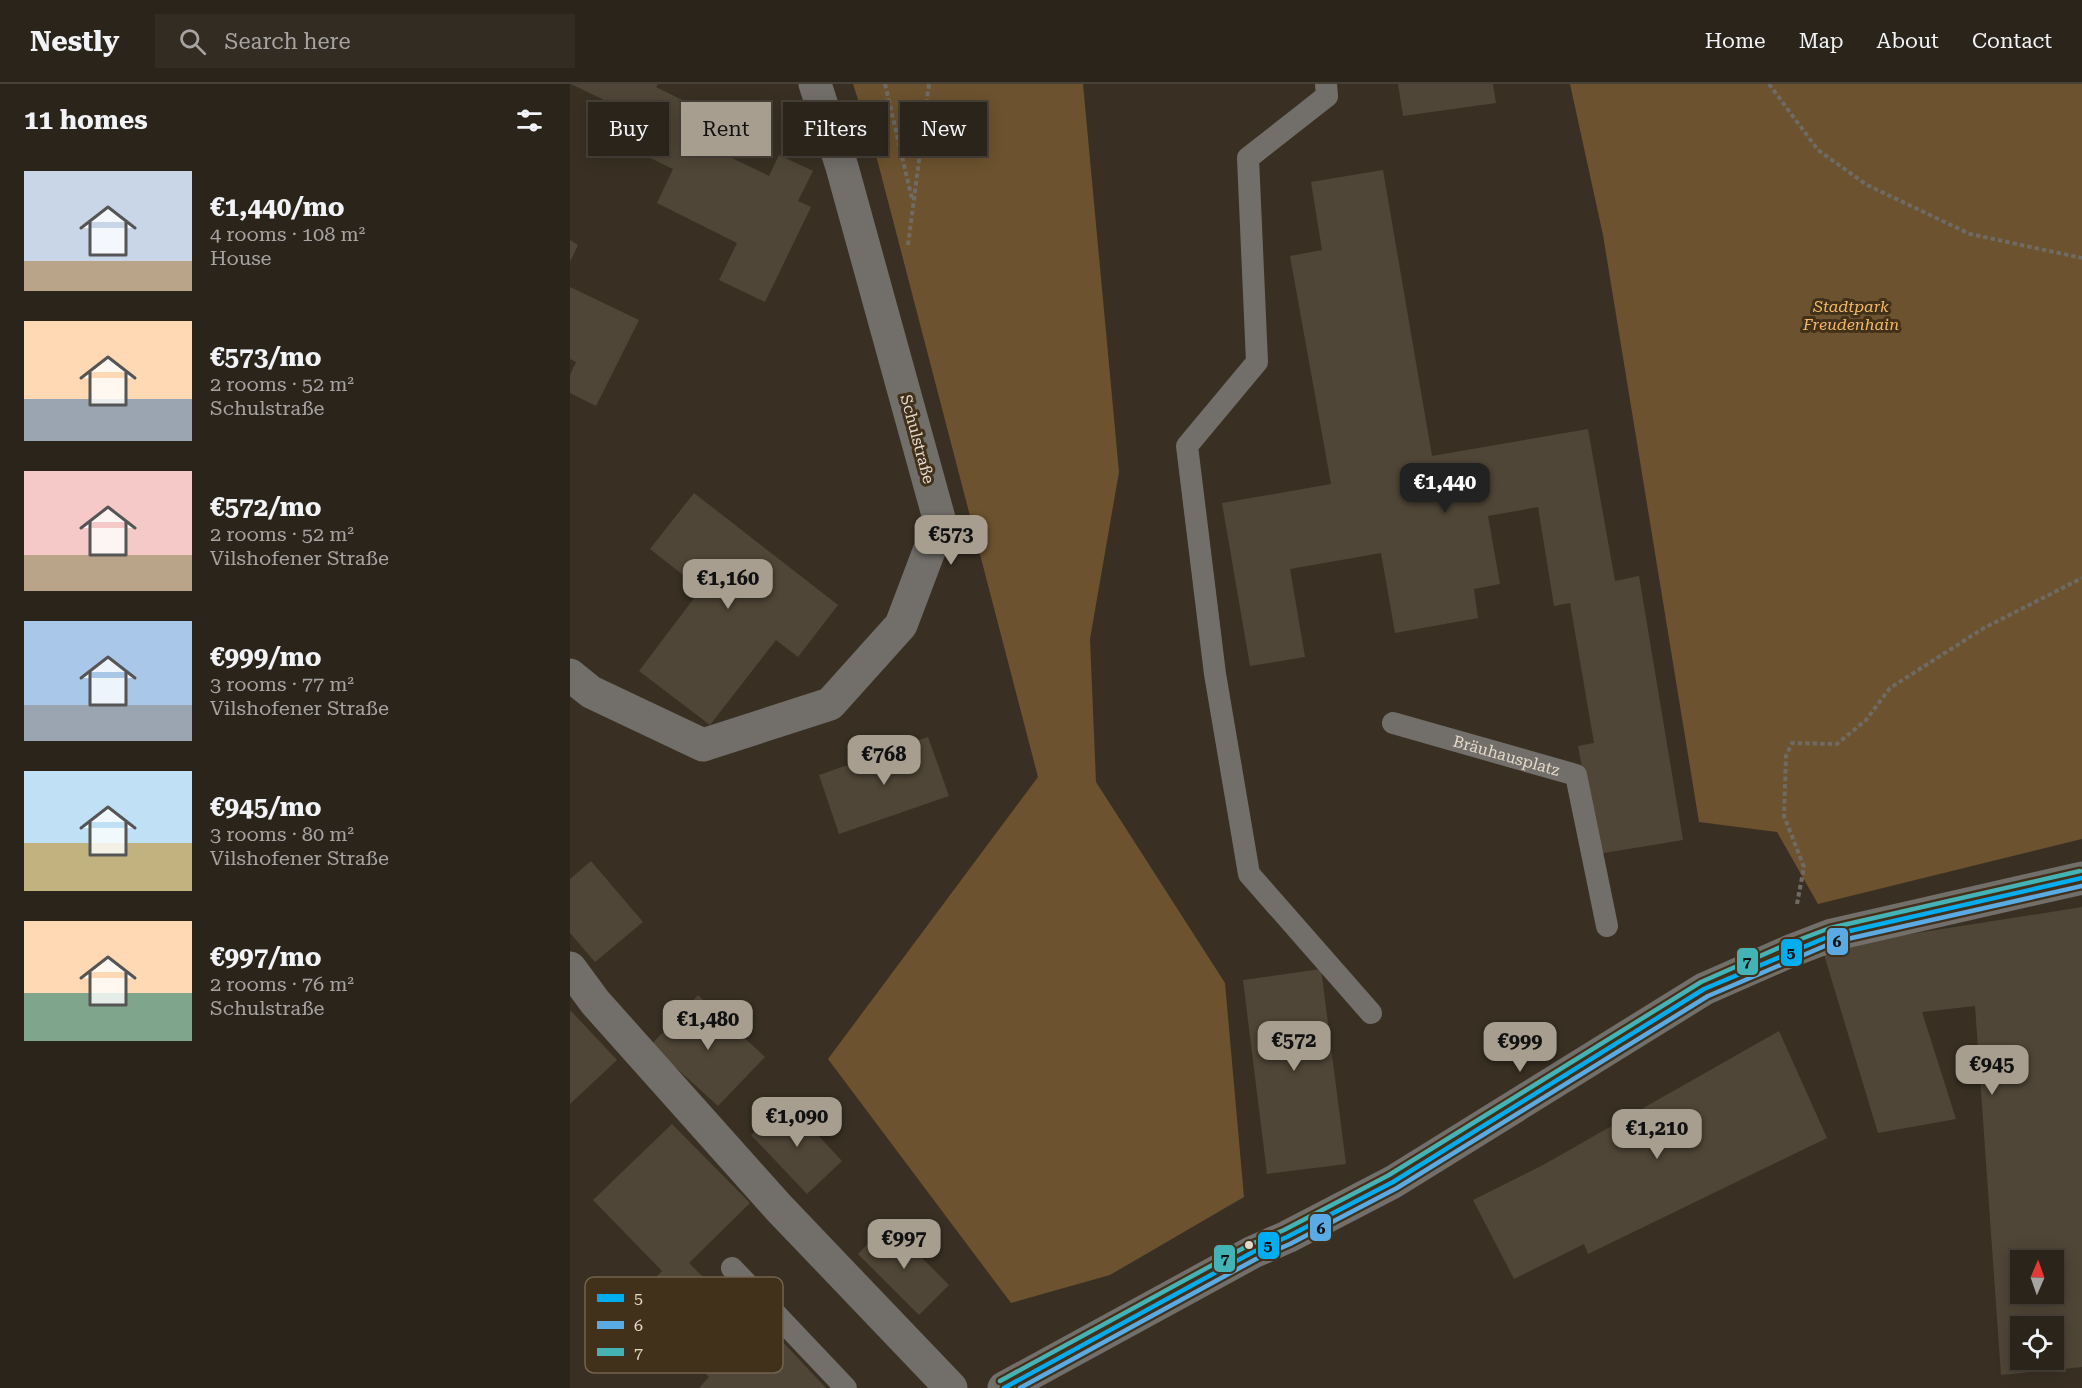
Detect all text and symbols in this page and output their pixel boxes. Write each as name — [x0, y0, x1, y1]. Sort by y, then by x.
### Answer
search box — [155, 14, 575, 68]
text: Nestly — [30, 25, 119, 58]
icon: search — [176, 25, 209, 58]
text: Search here — [224, 29, 351, 54]
text: Home — [1705, 29, 1766, 53]
text: Map — [1799, 29, 1844, 53]
text: About — [1877, 29, 1939, 53]
text: Contact — [1972, 29, 2052, 53]
chip: Buy — [588, 102, 669, 156]
chip: Rent — [681, 102, 771, 156]
chip: Filters — [783, 102, 888, 156]
chip: New — [900, 102, 987, 156]
icon: filters — [513, 104, 546, 137]
text: 11 homes — [24, 105, 148, 135]
text: €1,440/mo — [210, 192, 345, 222]
icon: home — [72, 195, 144, 267]
text: 4 rooms · 108 m² — [210, 222, 365, 246]
text: House — [210, 246, 272, 270]
park label: Stadtpark Freudenhain — [1802, 297, 1899, 334]
text: €573/mo — [210, 342, 322, 372]
icon: home — [72, 345, 144, 417]
text: 2 rooms · 52 m² — [210, 372, 354, 396]
street label: Schulstraße — [896, 392, 939, 486]
text: Schulstraße — [210, 396, 325, 420]
pin: €1,440 — [1396, 463, 1494, 514]
text: €1,440 — [1414, 470, 1476, 494]
text: €572/mo — [210, 492, 322, 522]
icon: home — [72, 495, 144, 567]
pin: €573 — [915, 515, 987, 566]
text: 2 rooms · 52 m² — [210, 522, 354, 546]
text: €573 — [929, 522, 973, 546]
text: Vilshofener Straße — [210, 546, 389, 570]
pin: €1,160 — [679, 559, 777, 610]
text: €1,160 — [697, 566, 759, 590]
text: €999/mo — [210, 642, 322, 672]
icon: home — [72, 645, 144, 717]
text: 3 rooms · 77 m² — [210, 672, 354, 696]
text: Vilshofener Straße — [210, 696, 389, 720]
street label: Bräuhausplatz — [1451, 732, 1562, 780]
pin: €768 — [848, 735, 920, 786]
text: €768 — [862, 742, 906, 766]
text: €945/mo — [210, 792, 322, 822]
icon: home — [72, 795, 144, 867]
text: 3 rooms · 80 m² — [210, 822, 354, 846]
text: Vilshofener Straße — [210, 846, 389, 870]
line badge: 6 — [1826, 927, 1849, 956]
text: 6 — [1833, 932, 1842, 951]
line badge: 5 — [1780, 938, 1803, 967]
text: €997/mo — [210, 942, 322, 972]
text: 5 — [1787, 943, 1796, 962]
icon: home — [72, 945, 144, 1017]
line badge: 7 — [1736, 947, 1759, 976]
text: 7 — [1743, 952, 1752, 971]
text: 2 rooms · 76 m² — [210, 972, 354, 996]
text: Schulstraße — [210, 996, 325, 1020]
pin: €1,480 — [659, 1000, 757, 1051]
text: €1,480 — [677, 1007, 739, 1031]
pin: €572 — [1258, 1021, 1330, 1072]
pin: €999 — [1484, 1022, 1556, 1073]
text: €572 — [1272, 1028, 1316, 1052]
text: €999 — [1498, 1029, 1542, 1053]
pin: €945 — [1956, 1045, 2028, 1096]
text: €945 — [1970, 1052, 2014, 1076]
pin: €1,090 — [748, 1097, 846, 1148]
text: €1,090 — [766, 1104, 828, 1128]
pin: €1,210 — [1608, 1109, 1706, 1160]
text: €1,210 — [1626, 1116, 1688, 1140]
line badge: 6 — [1309, 1213, 1332, 1242]
pin: €997 — [868, 1219, 940, 1270]
text: 6 — [1317, 1219, 1326, 1238]
text: €997 — [882, 1226, 926, 1250]
line badge: 5 — [1257, 1231, 1280, 1260]
text: 5 — [1264, 1236, 1273, 1255]
unlabelled marker — [1243, 1239, 1255, 1251]
line badge: 7 — [1213, 1244, 1236, 1273]
text: 7 — [1221, 1249, 1230, 1268]
north arrow — [2010, 1250, 2064, 1304]
map controls — [2010, 1250, 2064, 1370]
legend — [585, 1277, 783, 1373]
text: 5 — [634, 1289, 643, 1308]
text: 6 — [634, 1316, 643, 1335]
button: locate — [2010, 1316, 2064, 1370]
text: 7 — [634, 1343, 643, 1362]

